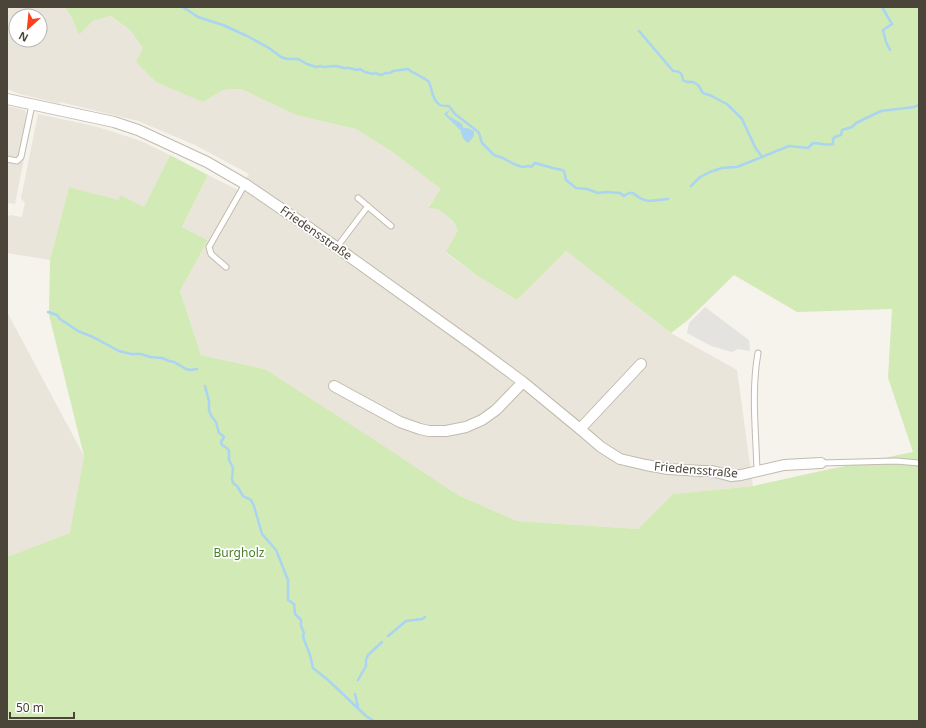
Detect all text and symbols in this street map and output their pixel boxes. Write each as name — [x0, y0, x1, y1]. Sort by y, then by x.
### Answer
north arrow — [8, 8, 48, 48]
text: N — [16, 29, 31, 46]
street label: Friedensstraße — [277, 201, 356, 264]
street label: Friedensstraße — [653, 457, 739, 482]
park label: Burgholz — [214, 544, 265, 561]
scale bar — [10, 694, 74, 720]
text: 50 m — [16, 699, 44, 716]

